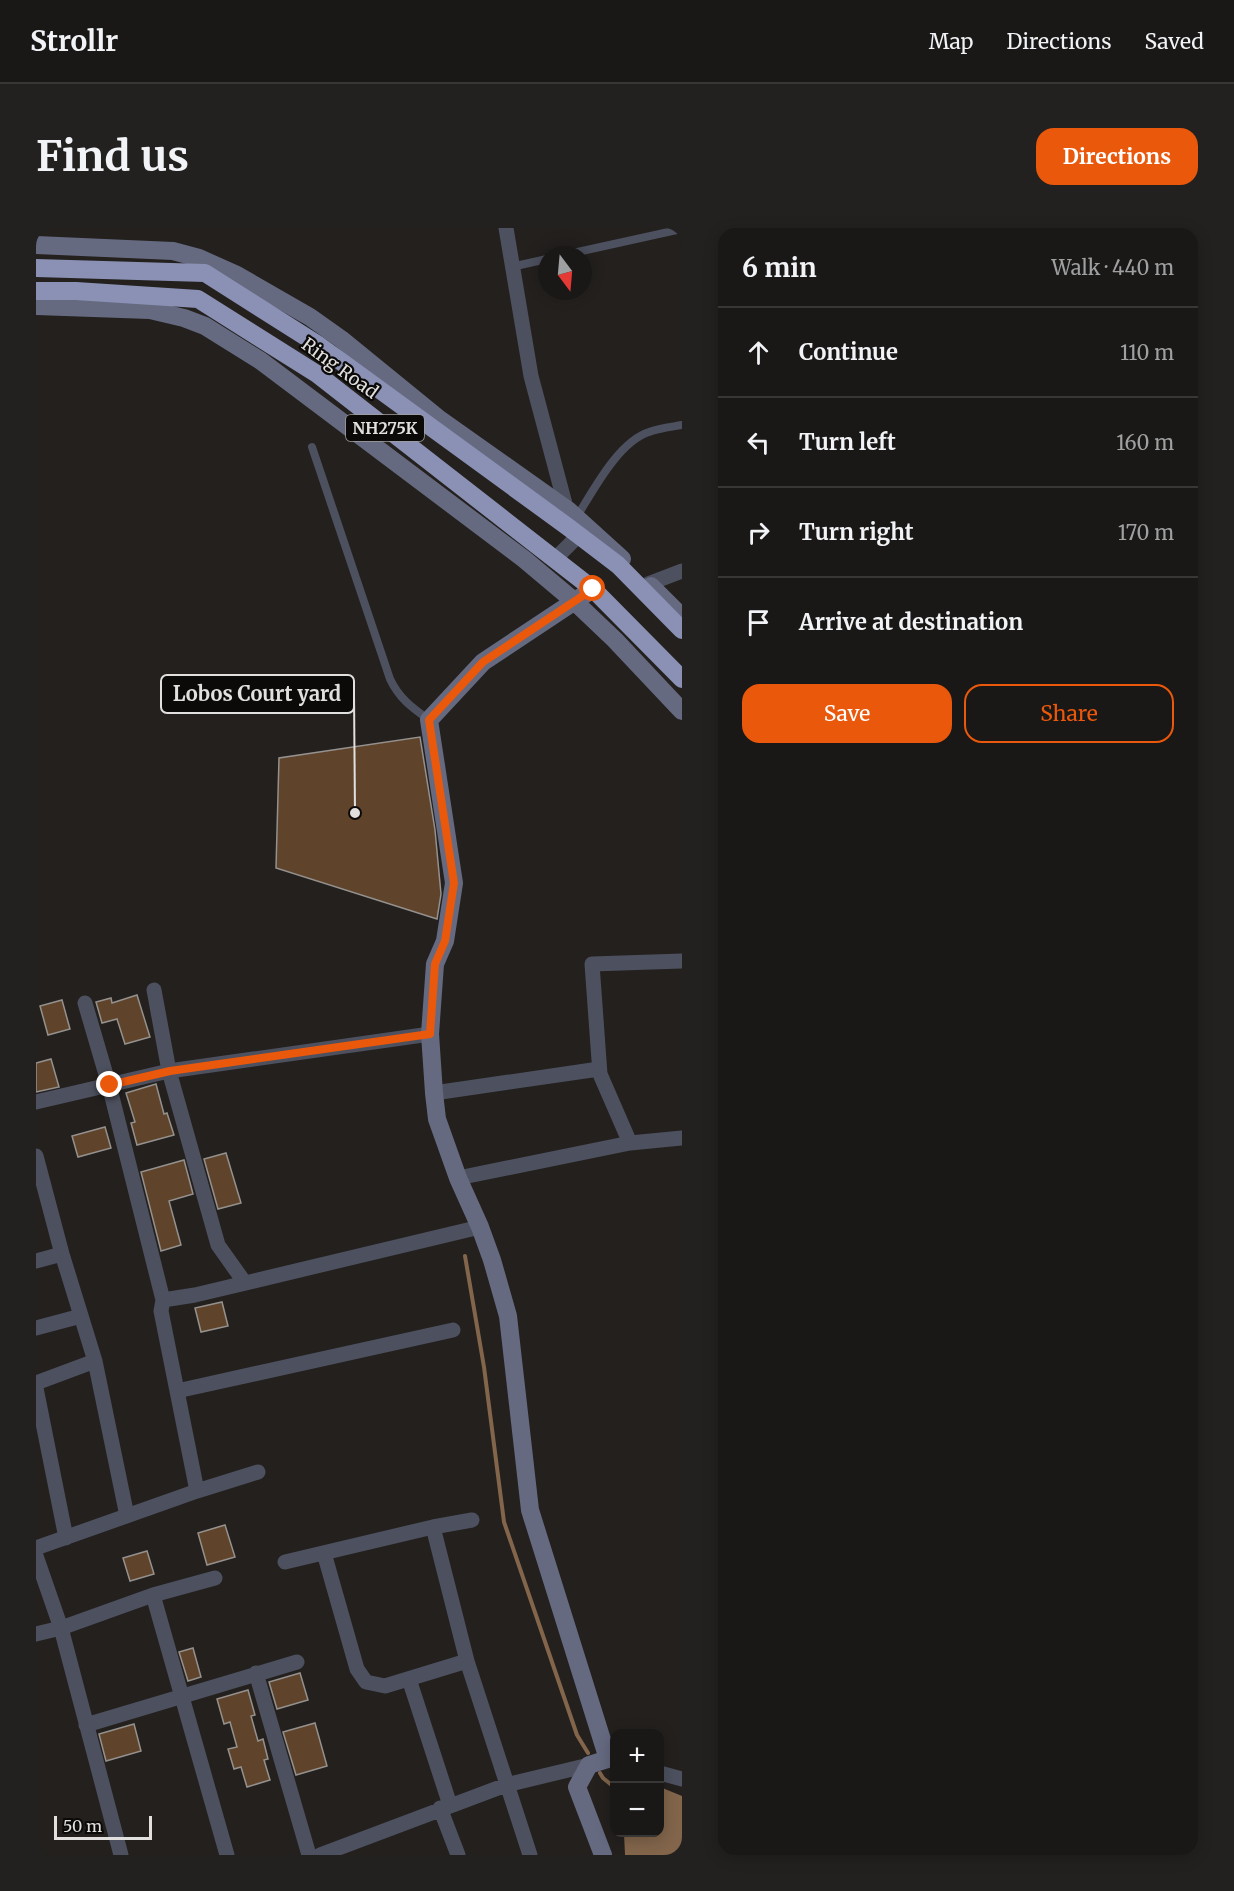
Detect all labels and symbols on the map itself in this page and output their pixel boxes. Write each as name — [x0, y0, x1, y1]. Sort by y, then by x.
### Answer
north arrow — [538, 246, 592, 300]
street label: Ring Road — [297, 333, 383, 404]
road number: NH275K — [346, 415, 424, 441]
route start — [579, 575, 605, 601]
callout: Lobos Court yard — [161, 675, 354, 713]
text: Lobos Court yard — [173, 681, 341, 706]
route end — [96, 1071, 122, 1097]
scale bar — [54, 1813, 152, 1840]

